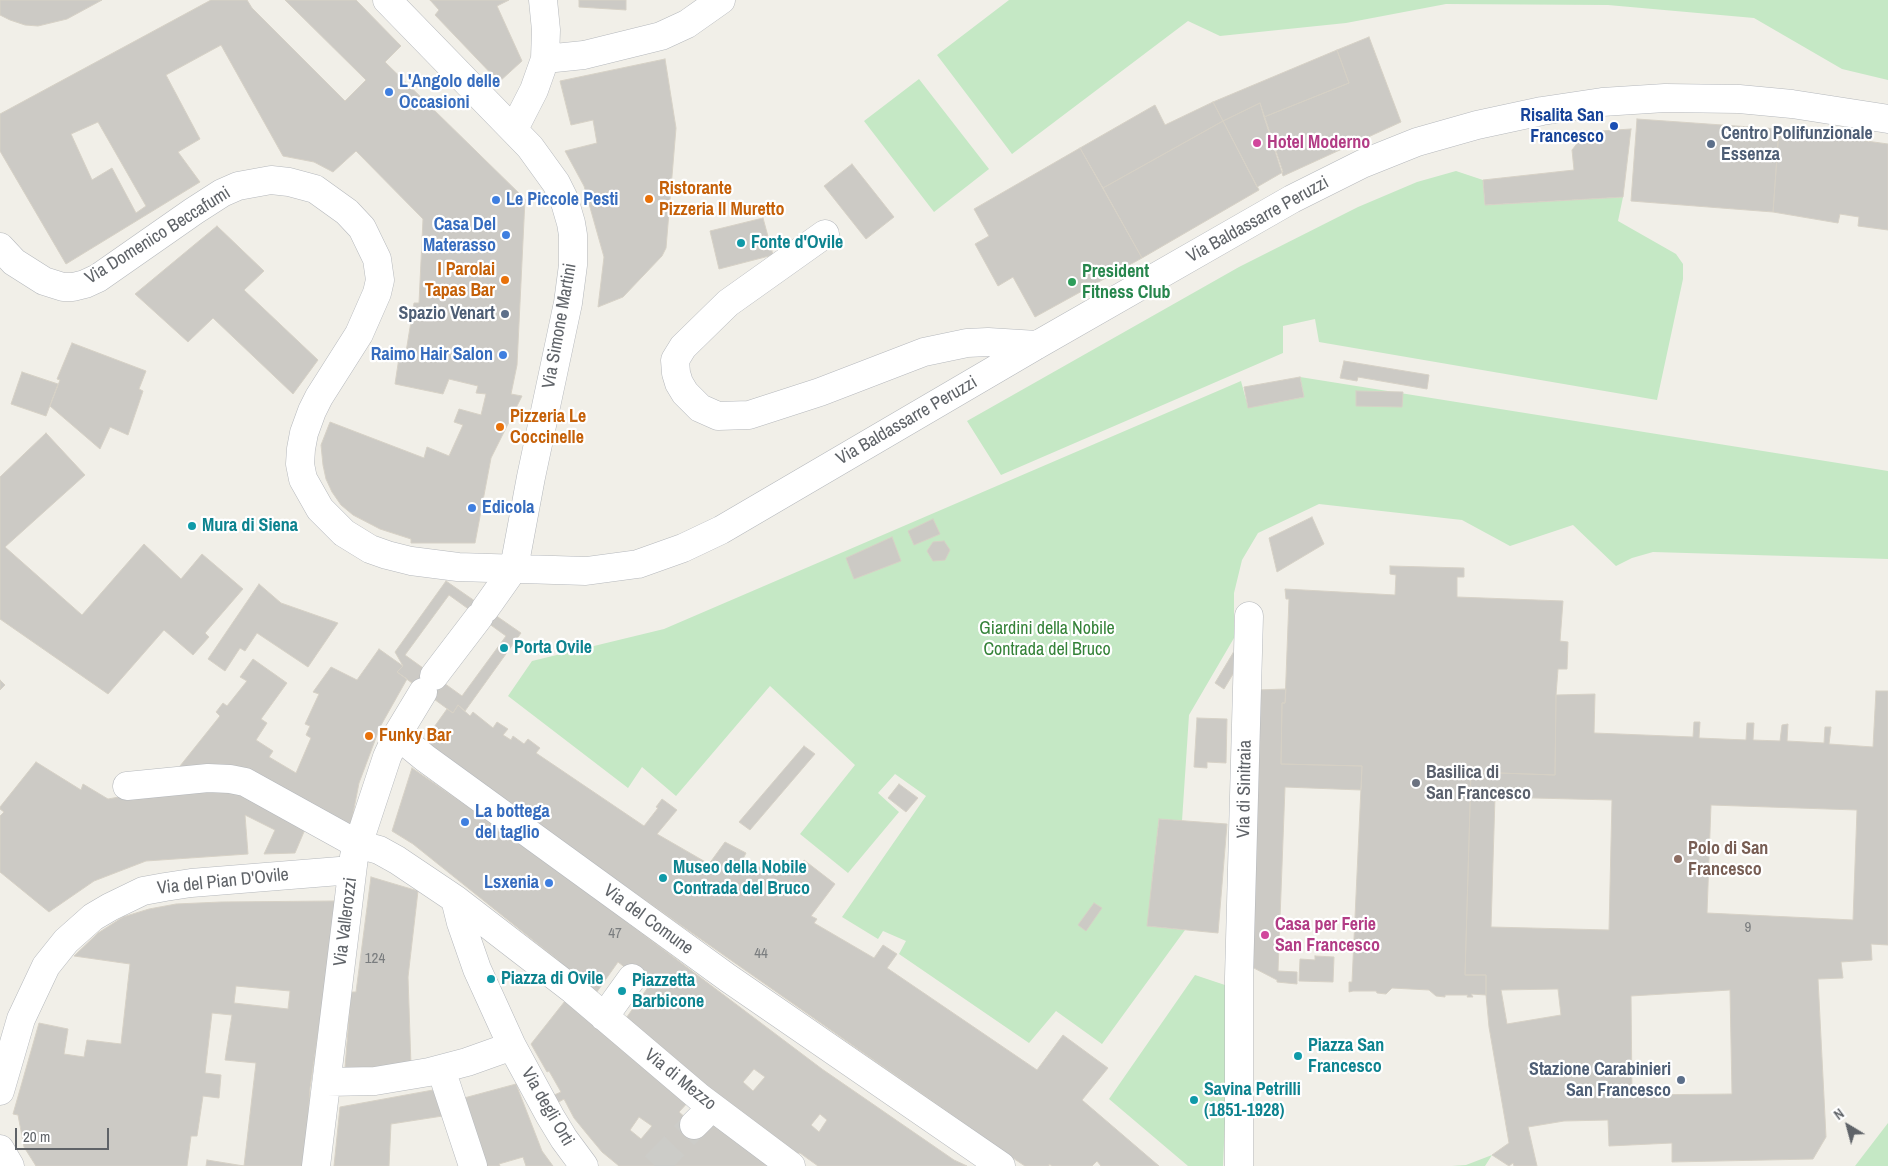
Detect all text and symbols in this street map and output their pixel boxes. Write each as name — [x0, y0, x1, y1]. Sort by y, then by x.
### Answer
place label: L'Angolo delle Occasioni — [399, 71, 500, 114]
marker: L'Angolo delle Occasioni — [383, 86, 395, 98]
place label: Risalita San Francesco — [1520, 105, 1604, 148]
marker: Risalita San Francesco — [1608, 120, 1620, 132]
place label: Centro Polifunzionale Essenza — [1721, 123, 1873, 166]
place label: Hotel Moderno — [1267, 132, 1370, 154]
marker: Hotel Moderno — [1251, 137, 1263, 149]
marker: Centro Polifunzionale Essenza — [1705, 138, 1717, 150]
street label: Via Baldassarre Peruzzi — [1183, 172, 1333, 268]
place label: Ristorante Pizzeria Il Muretto — [659, 178, 784, 220]
street label: Via Domenico Beccafumi — [81, 183, 235, 289]
place label: Le Piccole Pesti — [506, 189, 618, 211]
marker: Ristorante Pizzeria Il Muretto — [643, 193, 655, 205]
marker: Le Piccole Pesti — [490, 194, 502, 206]
place label: Casa Del Materasso — [423, 214, 496, 256]
marker: Casa Del Materasso — [500, 229, 512, 241]
place label: Fonte d'Ovile — [751, 232, 843, 254]
marker: Fonte d'Ovile — [735, 237, 747, 249]
place label: I Parolai Tapas Bar — [425, 259, 495, 302]
place label: President Fitness Club — [1082, 261, 1171, 304]
street label: Via Simone Martini — [538, 262, 582, 390]
marker: I Parolai Tapas Bar — [499, 274, 511, 286]
marker: President Fitness Club — [1066, 276, 1078, 288]
place label: Spazio Venart — [398, 303, 495, 325]
marker: Spazio Venart — [499, 308, 511, 320]
place label: Raimo Hair Salon — [371, 344, 493, 366]
marker: Raimo Hair Salon — [497, 349, 509, 361]
street label: Via Baldassarre Peruzzi — [833, 372, 981, 470]
place label: Pizzeria Le Coccinelle — [510, 406, 586, 448]
marker: Pizzeria Le Coccinelle — [494, 421, 506, 433]
place label: Edicola — [482, 497, 535, 519]
marker: Edicola — [466, 502, 478, 514]
place label: Mura di Siena — [202, 515, 298, 537]
marker: Mura di Siena — [186, 520, 198, 532]
park label: Giardini della Nobile Contrada del Bruco — [979, 618, 1115, 660]
place label: Porta Ovile — [514, 637, 592, 659]
marker: Porta Ovile — [498, 642, 510, 654]
place label: Funky Bar — [379, 725, 451, 747]
marker: Funky Bar — [363, 730, 375, 742]
street label: Via di Sinitraia — [1233, 740, 1257, 838]
place label: Basilica di San Francesco — [1426, 762, 1531, 804]
marker: Basilica di San Francesco — [1410, 777, 1422, 789]
place label: La bottega del taglio — [475, 801, 550, 844]
marker: La bottega del taglio — [459, 816, 471, 828]
place label: Polo di San Francesco — [1688, 838, 1768, 881]
marker: Polo di San Francesco — [1672, 853, 1684, 865]
place label: Museo della Nobile Contrada del Bruco — [673, 857, 810, 900]
street label: Via del Pian D'Ovile — [156, 864, 290, 900]
place label: Lsxenia — [484, 872, 539, 894]
marker: Museo della Nobile Contrada del Bruco — [657, 872, 669, 884]
street label: Via Vallerozzi — [330, 876, 362, 968]
marker: Lsxenia — [543, 877, 555, 889]
street label: Via del Comune — [599, 880, 697, 960]
place label: Casa per Ferie San Francesco — [1275, 914, 1380, 956]
house number: 9 — [1745, 919, 1751, 937]
house number: 47 — [608, 925, 622, 943]
marker: Casa per Ferie San Francesco — [1259, 929, 1271, 941]
house number: 44 — [754, 945, 768, 963]
house number: 124 — [365, 950, 385, 968]
place label: Piazza di Ovile — [501, 968, 604, 990]
place label: Piazzetta Barbicone — [632, 970, 704, 1012]
marker: Piazza di Ovile — [485, 973, 497, 985]
marker: Piazzetta Barbicone — [616, 985, 628, 997]
place label: Piazza San Francesco — [1308, 1035, 1384, 1078]
street label: Via di Mezzo — [640, 1045, 720, 1115]
marker: Piazza San Francesco — [1292, 1050, 1304, 1062]
place label: Stazione Carabinieri San Francesco — [1529, 1059, 1671, 1102]
street label: Via degli Orti — [516, 1064, 578, 1150]
marker: Stazione Carabinieri San Francesco — [1675, 1074, 1687, 1086]
place label: Savina Petrilli (1851-1928) — [1204, 1079, 1301, 1122]
marker: Savina Petrilli (1851-1928) — [1188, 1094, 1200, 1106]
north arrow — [1823, 1101, 1873, 1151]
text: N — [1830, 1104, 1848, 1124]
scale bar — [18, 1118, 111, 1150]
text: 20 m — [23, 1126, 50, 1147]

